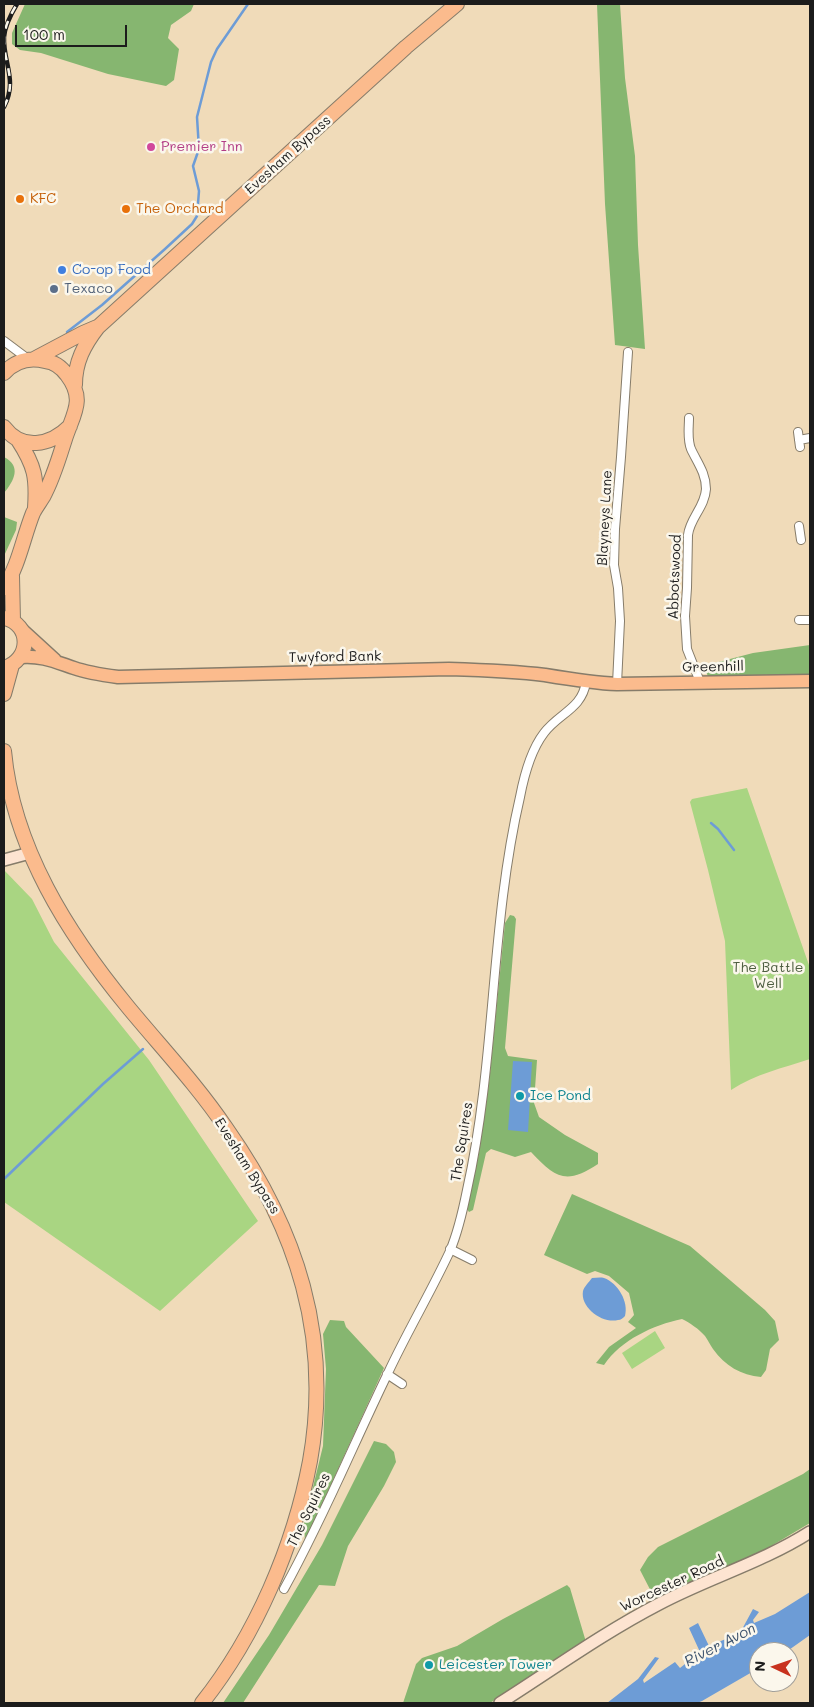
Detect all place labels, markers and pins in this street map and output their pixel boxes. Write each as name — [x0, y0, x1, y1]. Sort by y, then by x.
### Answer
place label: Premier Inn — [161, 139, 243, 155]
marker: Premier Inn — [145, 141, 157, 153]
place label: KFC — [30, 191, 56, 207]
marker: KFC — [14, 193, 26, 205]
place label: The Orchard — [136, 201, 224, 217]
marker: The Orchard — [120, 203, 132, 215]
place label: Co-op Food — [72, 262, 151, 278]
marker: Co-op Food — [56, 264, 68, 276]
place label: Texaco — [64, 281, 113, 297]
marker: Texaco — [48, 283, 60, 295]
place label: Ice Pond — [530, 1088, 591, 1104]
marker: Ice Pond — [514, 1090, 526, 1102]
place label: Leicester Tower — [439, 1657, 552, 1673]
marker: Leicester Tower — [423, 1659, 435, 1671]

